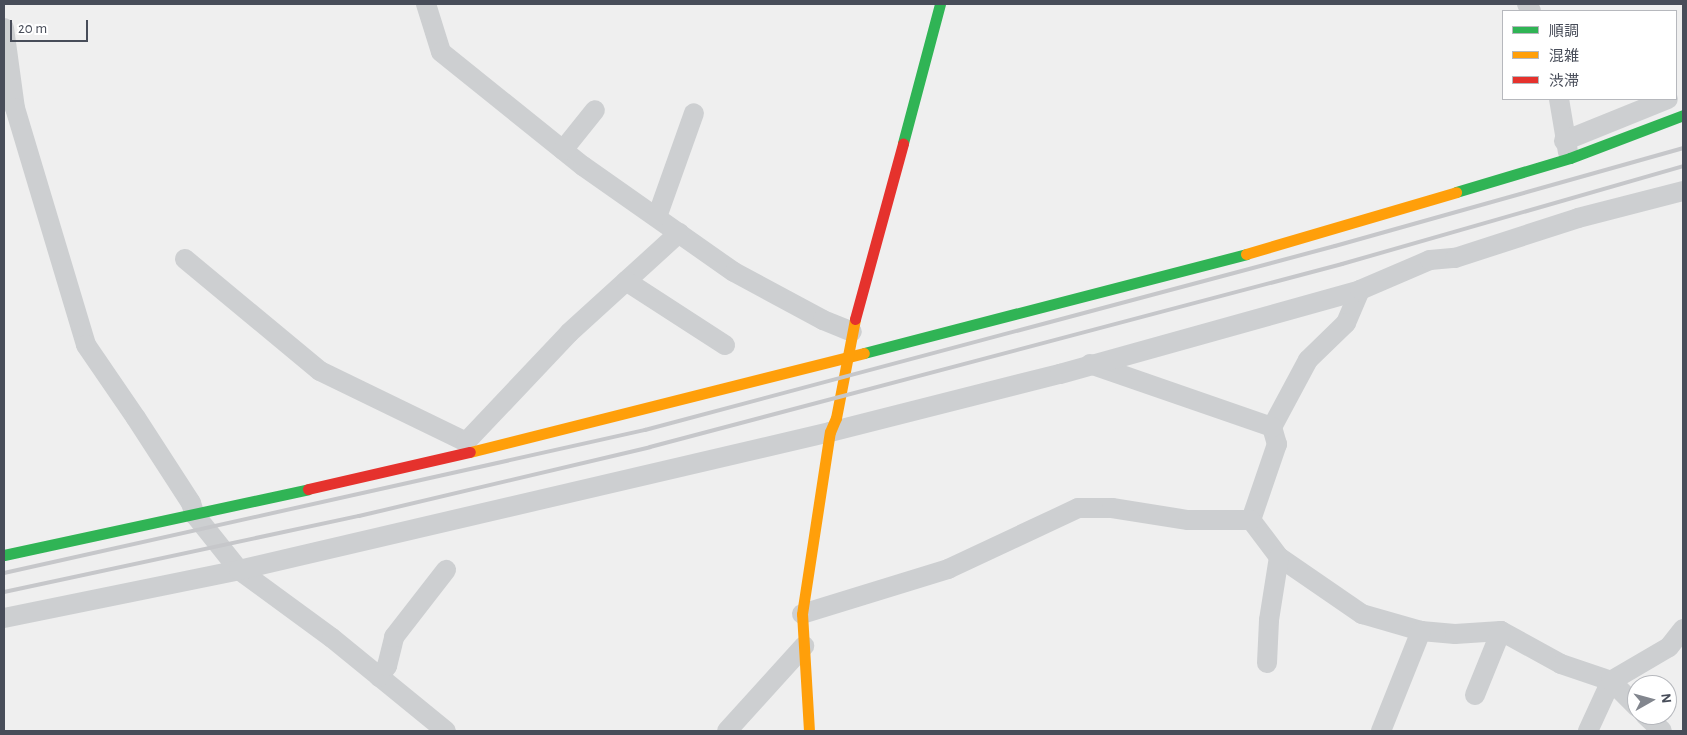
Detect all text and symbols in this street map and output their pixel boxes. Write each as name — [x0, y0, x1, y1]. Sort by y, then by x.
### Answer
scale bar — [12, 10, 90, 42]
legend — [1502, 10, 1677, 100]
text: 20 m — [18, 21, 47, 36]
text: 順調 — [1549, 24, 1579, 39]
text: 混雑 — [1549, 49, 1579, 64]
text: 渋滞 — [1549, 74, 1579, 89]
north arrow — [1627, 675, 1677, 725]
text: N — [1658, 693, 1673, 704]

